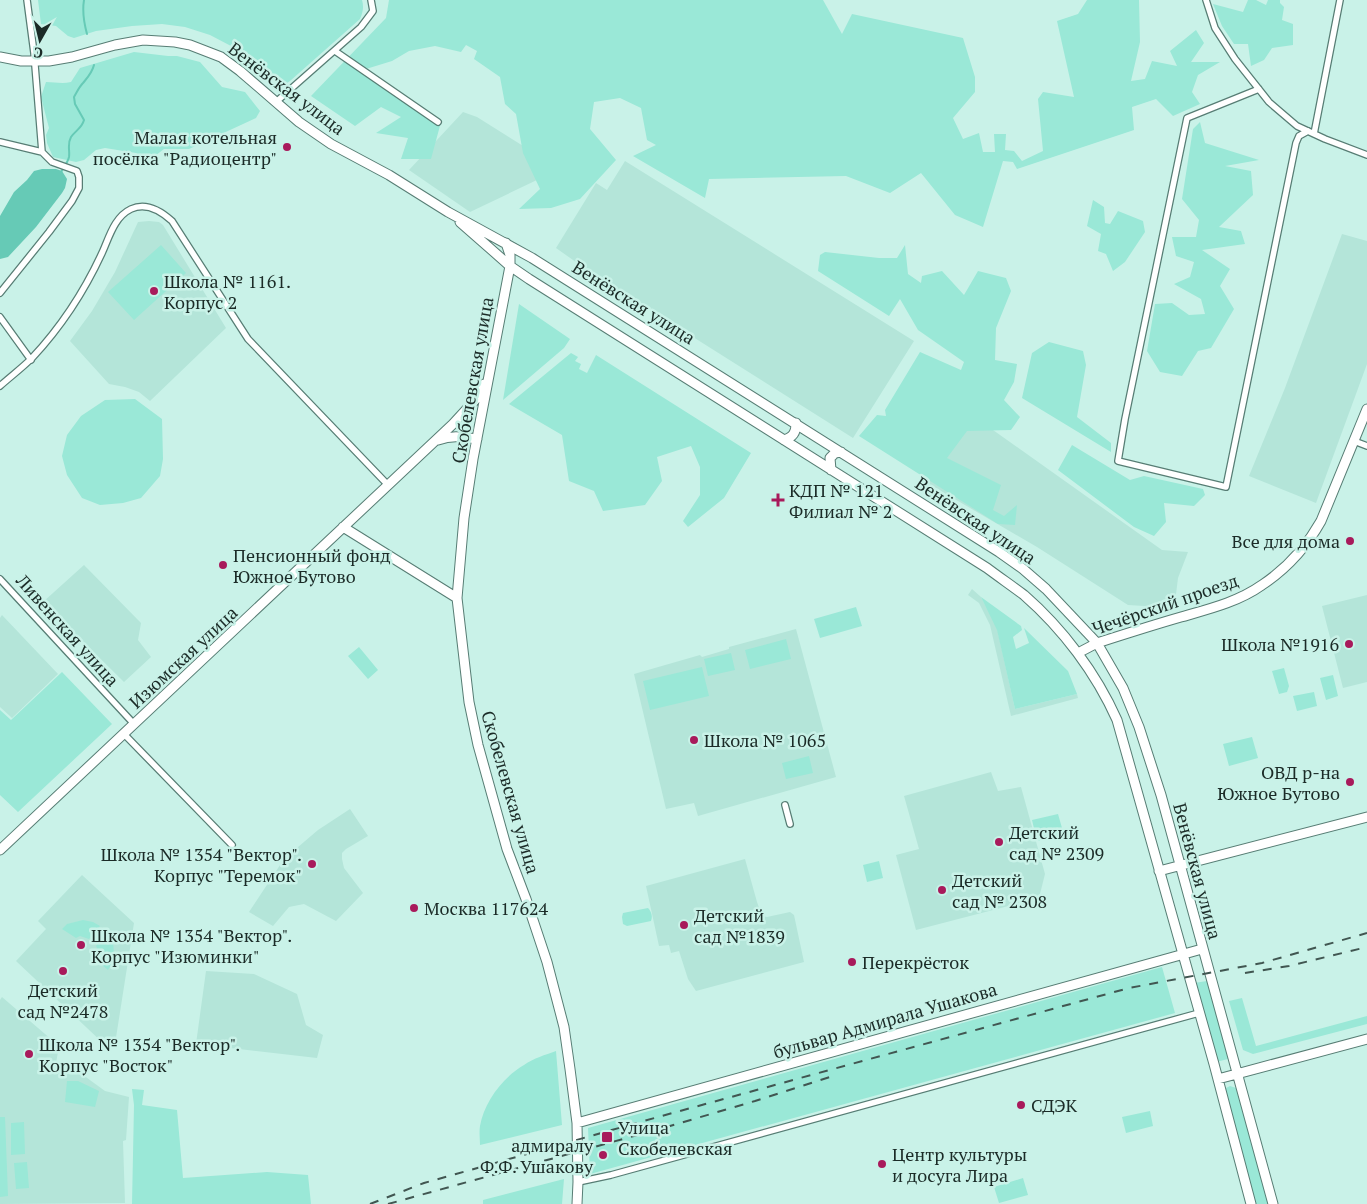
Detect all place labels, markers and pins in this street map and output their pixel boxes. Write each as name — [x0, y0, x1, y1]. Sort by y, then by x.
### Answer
place label: Малая котельная посёлка "Радиоцентр" — [93, 125, 277, 170]
marker: Малая котельная посёлка "Радиоцентр" — [281, 141, 293, 153]
place label: Школа № 1161. Корпус 2 — [164, 269, 291, 314]
marker: Школа № 1161. Корпус 2 — [148, 285, 160, 297]
place label: КДП № 121 Филиал № 2 — [789, 478, 892, 523]
marker: КДП № 121 Филиал № 2 — [771, 493, 785, 507]
place label: Все для дома — [1232, 529, 1340, 553]
marker: Все для дома — [1344, 535, 1356, 547]
place label: Пенсионный фонд Южное Бутово — [233, 543, 391, 588]
marker: Пенсионный фонд Южное Бутово — [217, 559, 229, 571]
place label: Школа №1916 — [1221, 632, 1339, 656]
marker: Школа №1916 — [1343, 638, 1355, 650]
place label: Школа № 1065 — [704, 728, 826, 752]
marker: Школа № 1065 — [688, 734, 700, 746]
place label: ОВД р-на Южное Бутово — [1217, 760, 1340, 805]
marker: ОВД р-на Южное Бутово — [1344, 776, 1356, 788]
place label: Детский сад № 2309 — [1009, 820, 1104, 865]
marker: Детский сад № 2309 — [993, 836, 1005, 848]
place label: Школа № 1354 "Вектор". Корпус "Теремок" — [101, 842, 302, 887]
marker: Школа № 1354 "Вектор". Корпус "Теремок" — [306, 858, 318, 870]
place label: Детский сад № 2308 — [952, 868, 1047, 913]
marker: Детский сад № 2308 — [936, 884, 948, 896]
place label: Москва 117624 — [424, 896, 549, 920]
marker: Москва 117624 — [408, 902, 420, 914]
place label: Детский сад №1839 — [694, 903, 785, 948]
marker: Детский сад №1839 — [678, 919, 690, 931]
place label: Школа № 1354 "Вектор". Корпус "Изюминки" — [91, 923, 292, 968]
marker: Школа № 1354 "Вектор". Корпус "Изюминки" — [75, 939, 87, 951]
place label: Перекрёсток — [862, 950, 969, 974]
marker: Перекрёсток — [846, 956, 858, 968]
marker: Детский сад №2478 — [57, 965, 69, 977]
place label: Детский сад №2478 — [18, 978, 108, 1023]
place label: Школа № 1354 "Вектор". Корпус "Восток" — [39, 1032, 240, 1077]
marker: Школа № 1354 "Вектор". Корпус "Восток" — [23, 1048, 35, 1060]
place label: СДЭК — [1031, 1093, 1078, 1117]
marker: СДЭК — [1015, 1099, 1027, 1111]
place label: Улица Скобелевская — [618, 1115, 733, 1160]
marker: Улица Скобелевская — [600, 1130, 614, 1144]
place label: адмиралу Ф.Ф. Ушакову — [480, 1133, 594, 1178]
place label: Центр культуры и досуга Лира — [892, 1142, 1027, 1187]
marker: адмиралу Ф.Ф. Ушакову — [597, 1149, 609, 1161]
marker: Центр культуры и досуга Лира — [876, 1158, 888, 1170]

